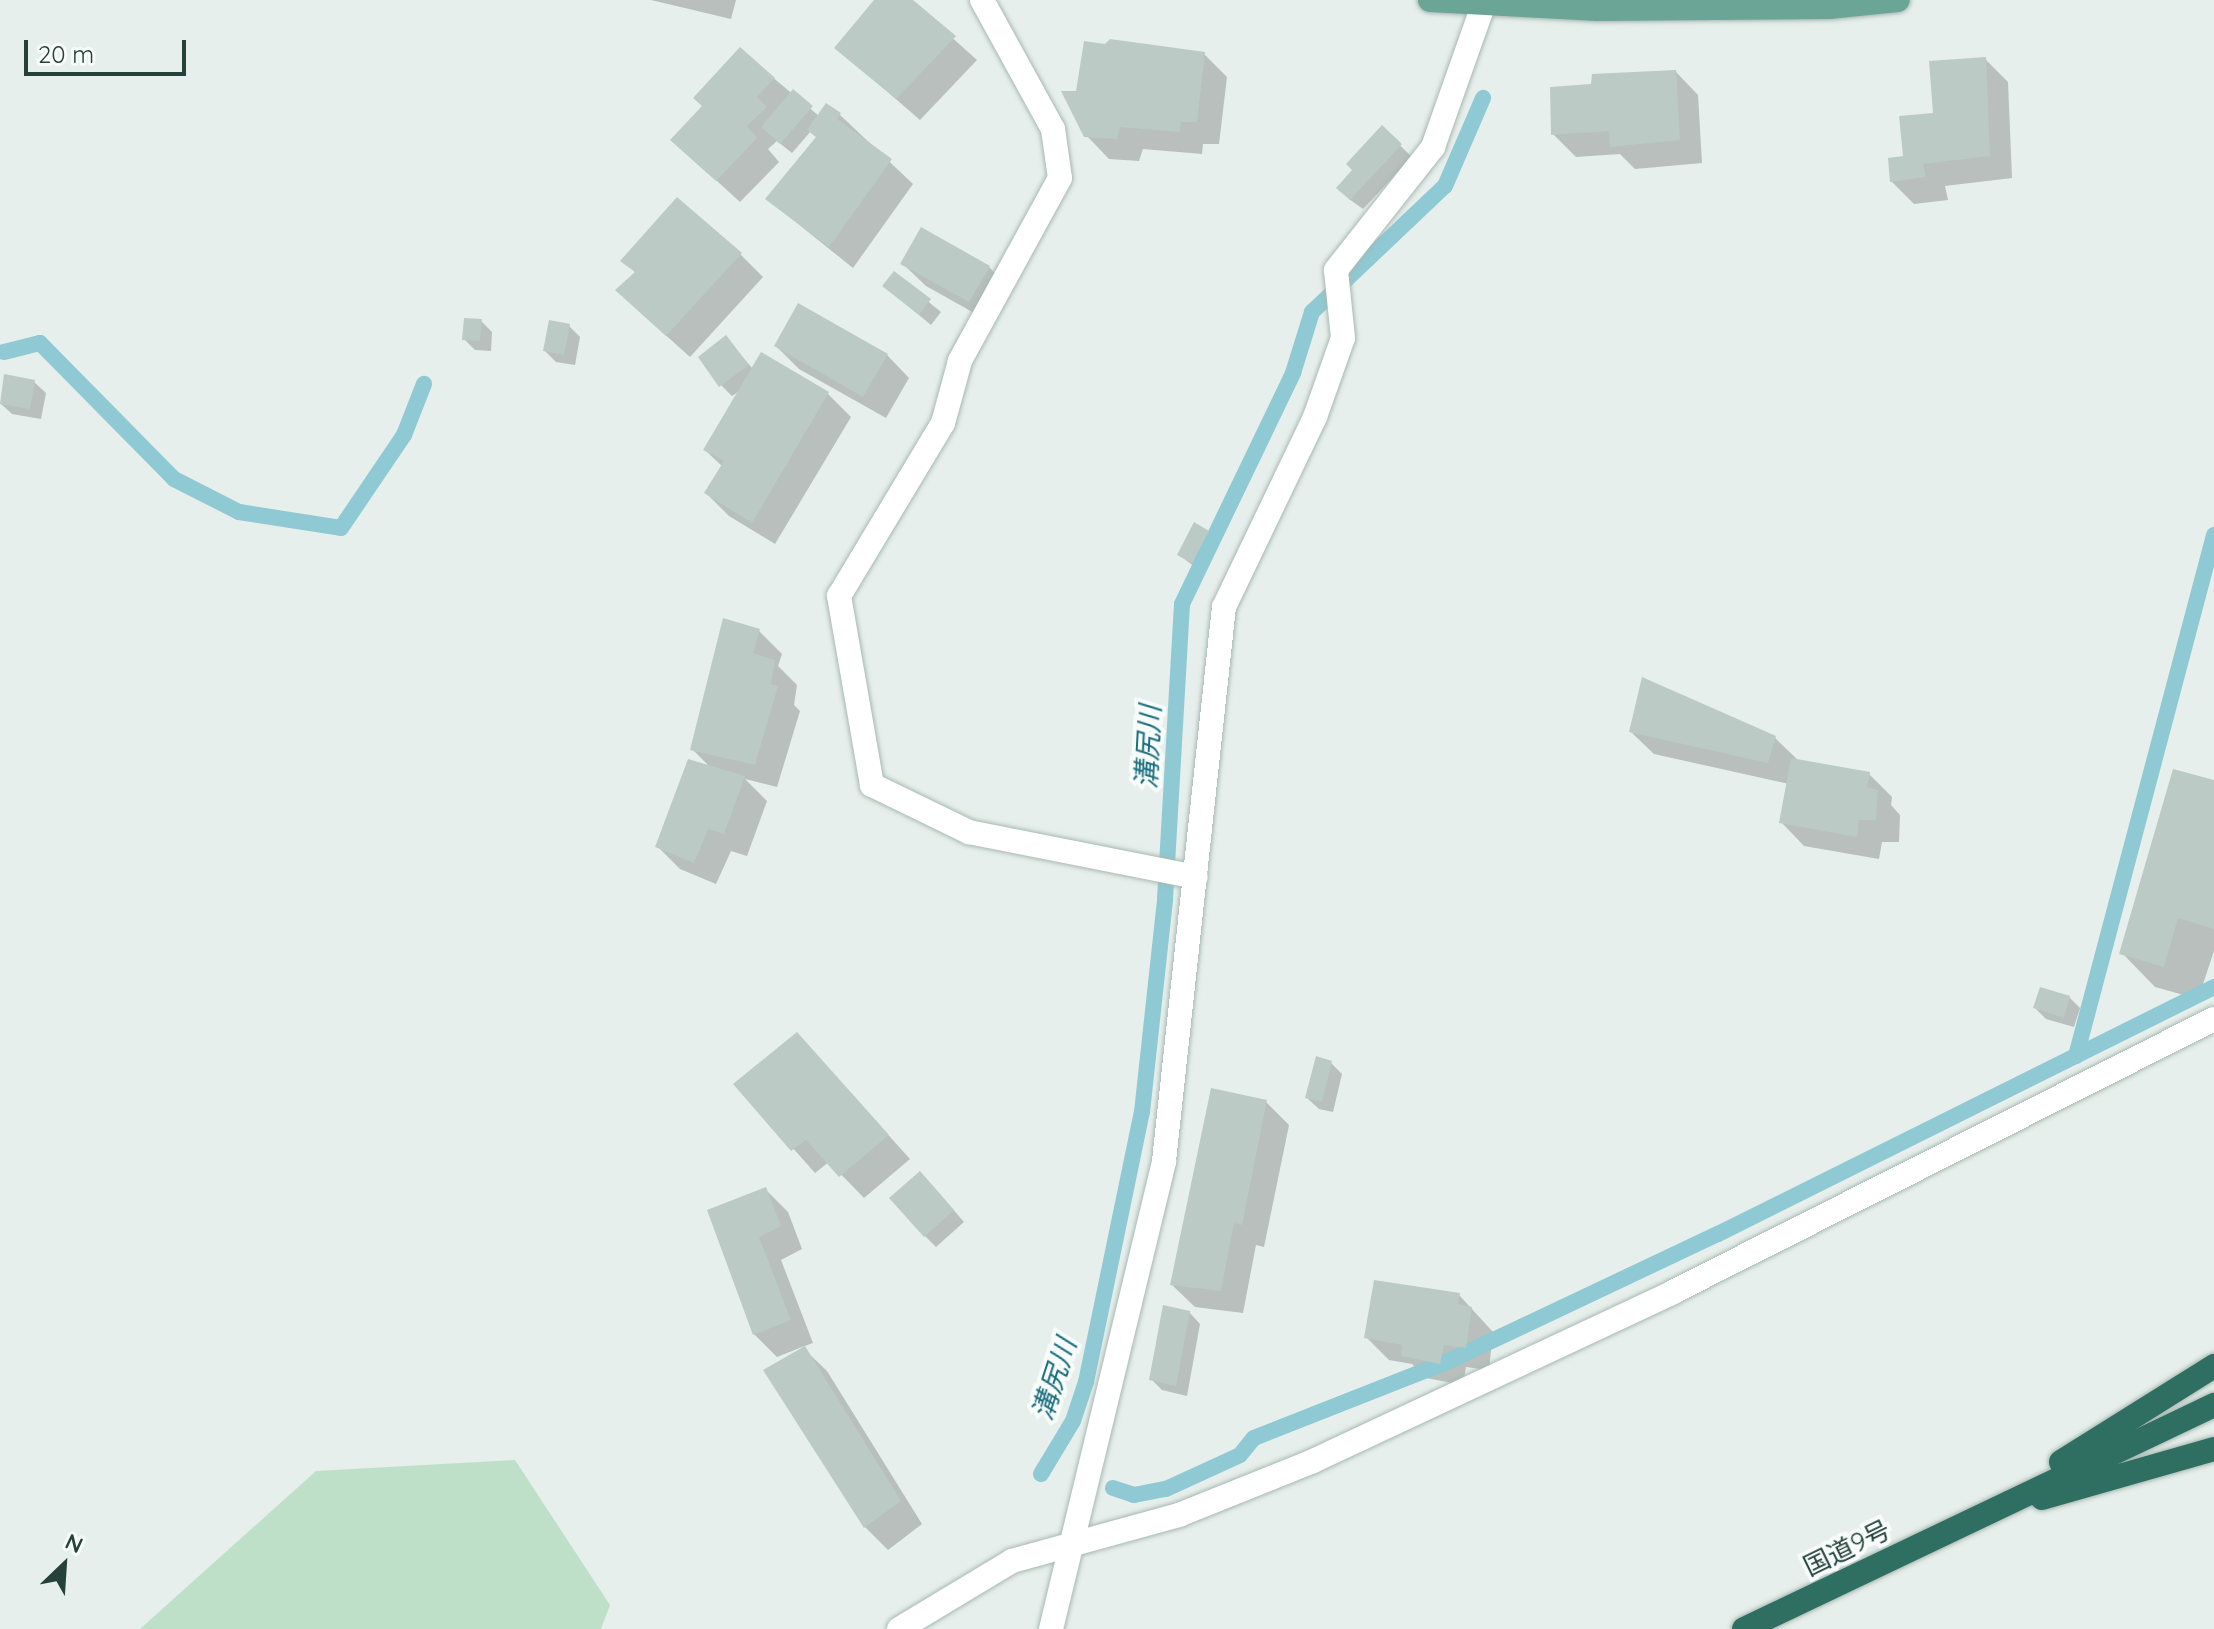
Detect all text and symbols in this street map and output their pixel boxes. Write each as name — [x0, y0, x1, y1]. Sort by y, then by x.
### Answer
scale bar — [28, 24, 190, 74]
text: 20 m — [38, 39, 94, 69]
water label: 溝尻川 — [1129, 704, 1167, 790]
water label: 溝尻川 — [1025, 1334, 1083, 1424]
street label: 国道9号 — [1799, 1514, 1895, 1582]
north arrow — [24, 1525, 104, 1605]
text: N — [61, 1527, 87, 1559]

